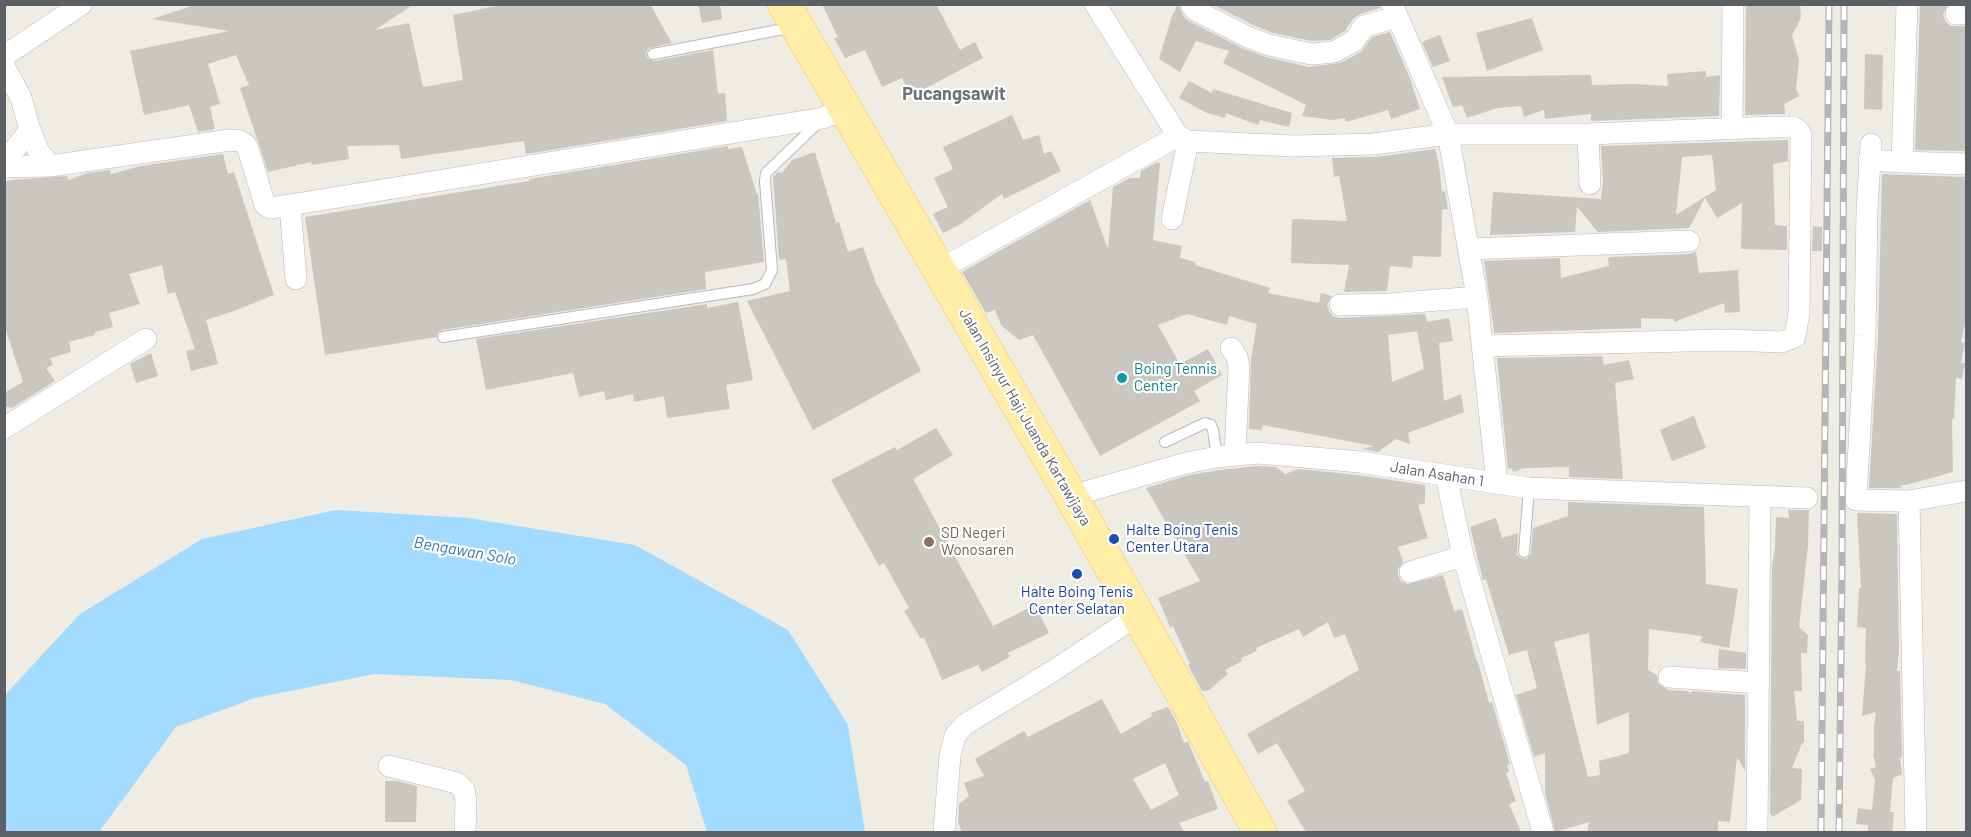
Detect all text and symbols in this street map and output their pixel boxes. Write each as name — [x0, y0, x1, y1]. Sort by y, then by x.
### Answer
district label: Pucangsawit — [902, 83, 1006, 105]
street label: Jalan Insinyur Haji Juanda Kartawijaya — [955, 305, 1095, 529]
place label: Boing Tennis Center — [1134, 360, 1217, 395]
marker: Boing Tennis Center — [1115, 371, 1129, 385]
street label: Jalan Asahan 1 — [1389, 458, 1485, 490]
place label: Halte Boing Tenis Center Utara — [1126, 521, 1238, 556]
place label: SD Negeri Wonosaren — [941, 524, 1014, 559]
marker: Halte Boing Tenis Center Utara — [1107, 532, 1121, 546]
water label: Bengawan Solo — [412, 533, 518, 569]
marker: SD Negeri Wonosaren — [922, 535, 936, 549]
marker: Halte Boing Tenis Center Selatan — [1070, 567, 1084, 581]
place label: Halte Boing Tenis Center Selatan — [1021, 583, 1133, 618]

